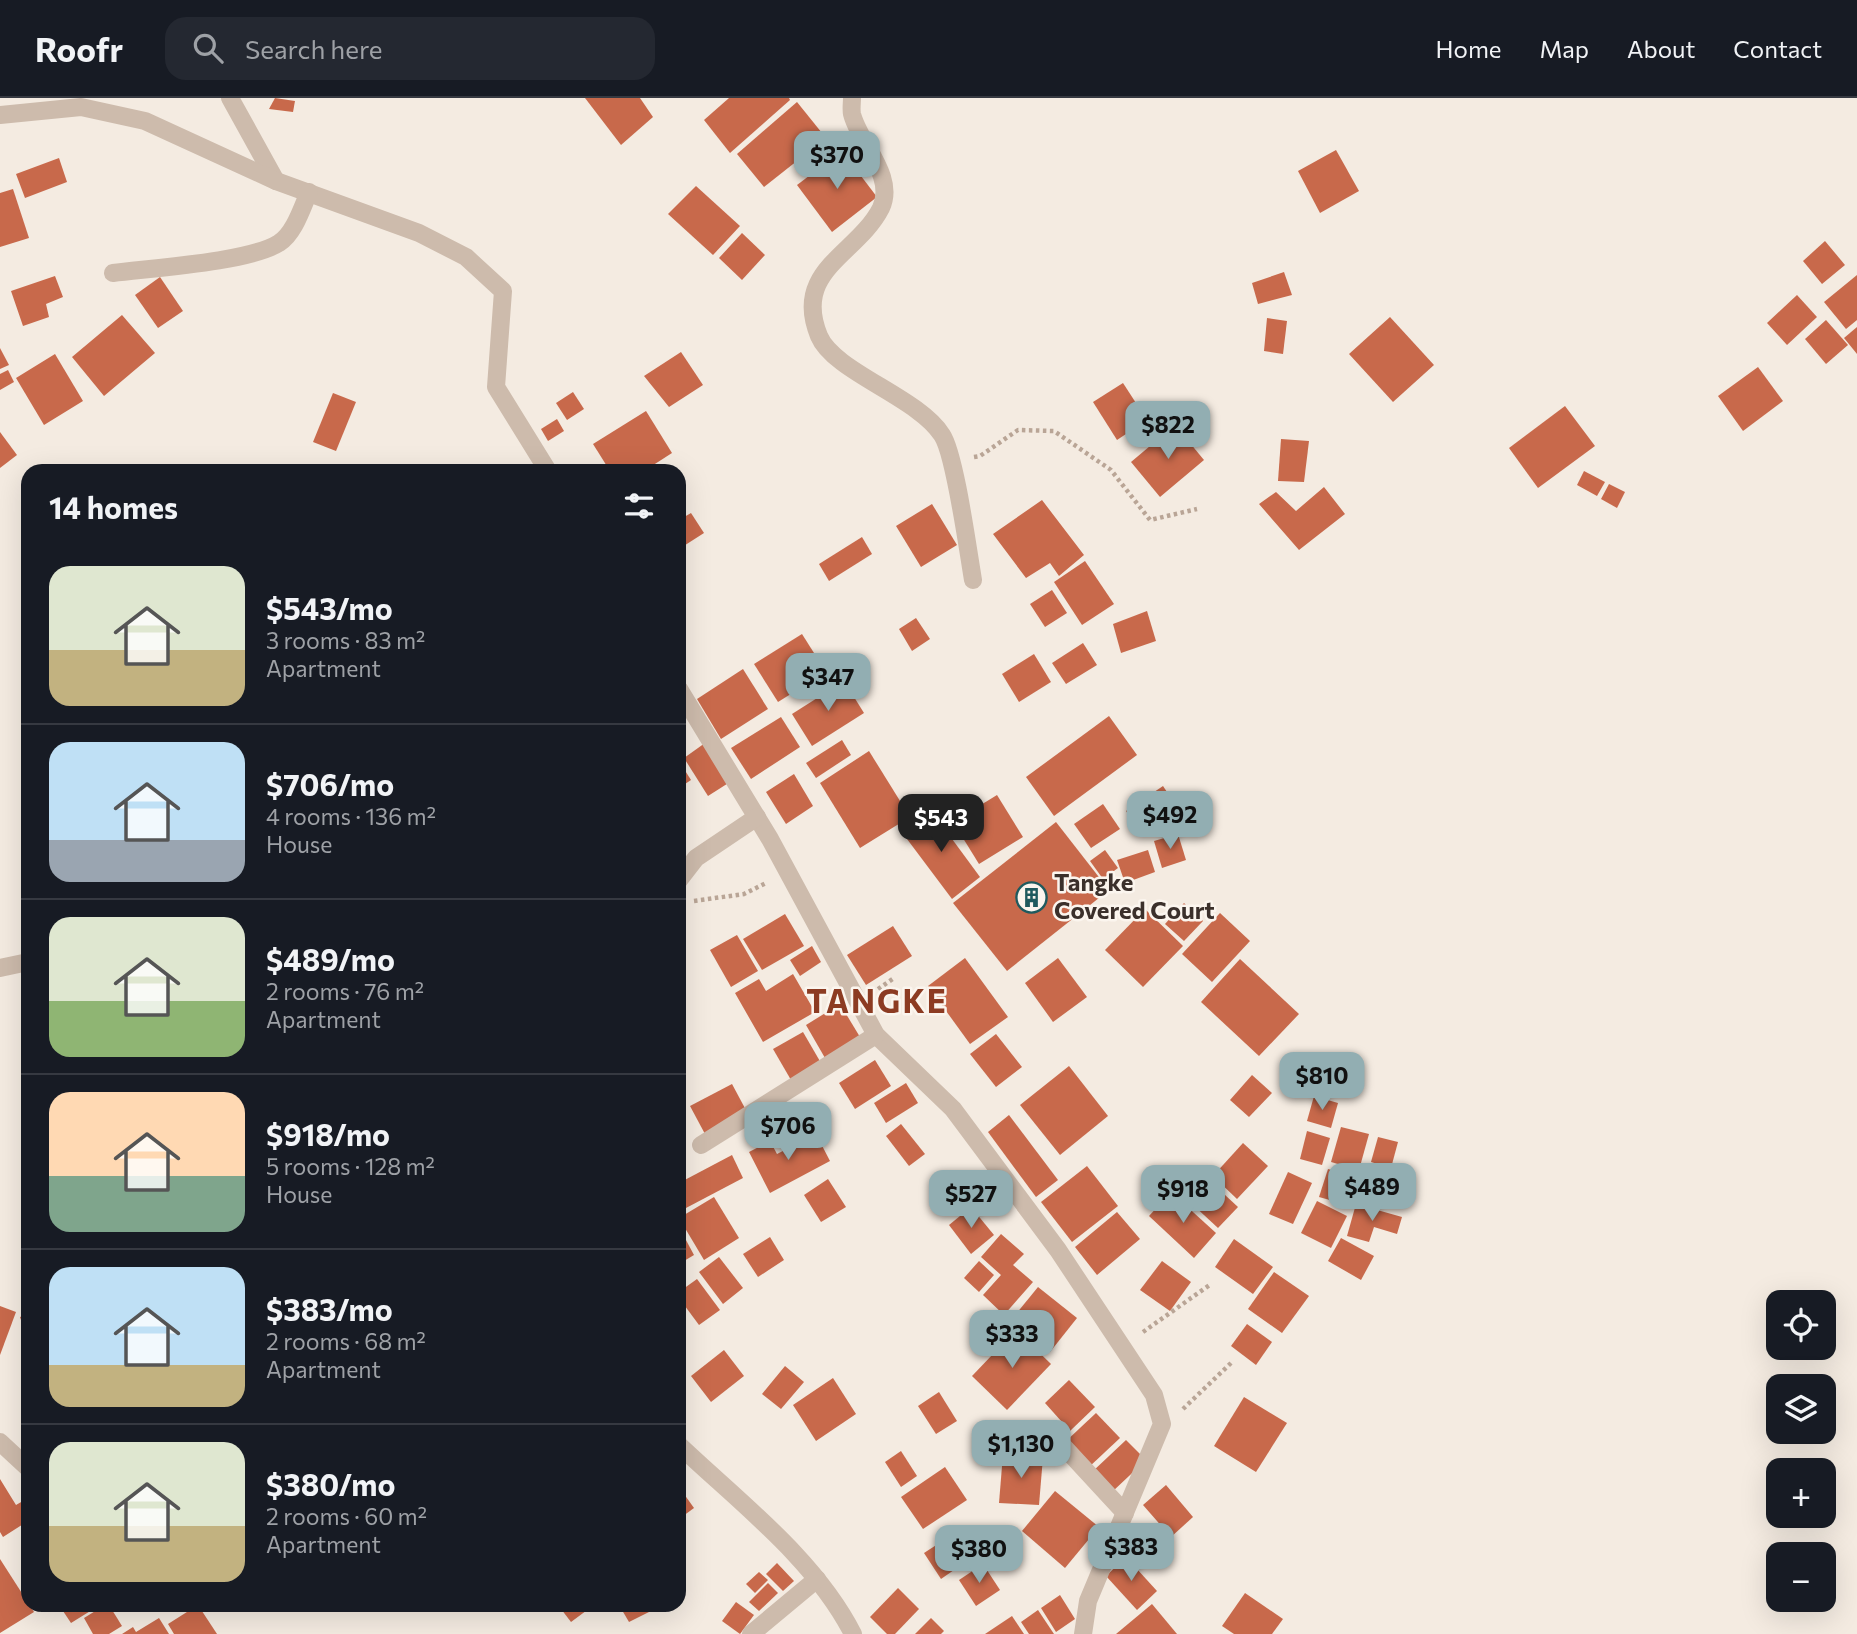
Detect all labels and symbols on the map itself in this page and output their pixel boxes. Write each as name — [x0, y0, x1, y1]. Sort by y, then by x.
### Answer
pin: $370 — [796, 132, 878, 191]
pin: $822 — [1127, 402, 1209, 461]
pin: $347 — [787, 654, 869, 713]
pin: $492 — [1129, 792, 1211, 851]
pin: $543 — [900, 794, 982, 854]
place label: Tangke Covered Court — [1054, 867, 1215, 924]
building icon: Tangke Covered Court — [1014, 880, 1048, 914]
district label: TANGKE — [806, 980, 948, 1020]
pin: $810 — [1281, 1052, 1363, 1112]
pin: $706 — [747, 1102, 829, 1162]
pin: $489 — [1331, 1164, 1413, 1223]
pin: $918 — [1142, 1166, 1224, 1225]
pin: $527 — [930, 1170, 1012, 1230]
pin: $333 — [971, 1310, 1053, 1370]
pin: $1,130 — [964, 1420, 1078, 1480]
pin: $383 — [1090, 1524, 1172, 1583]
pin: $380 — [938, 1526, 1020, 1585]

